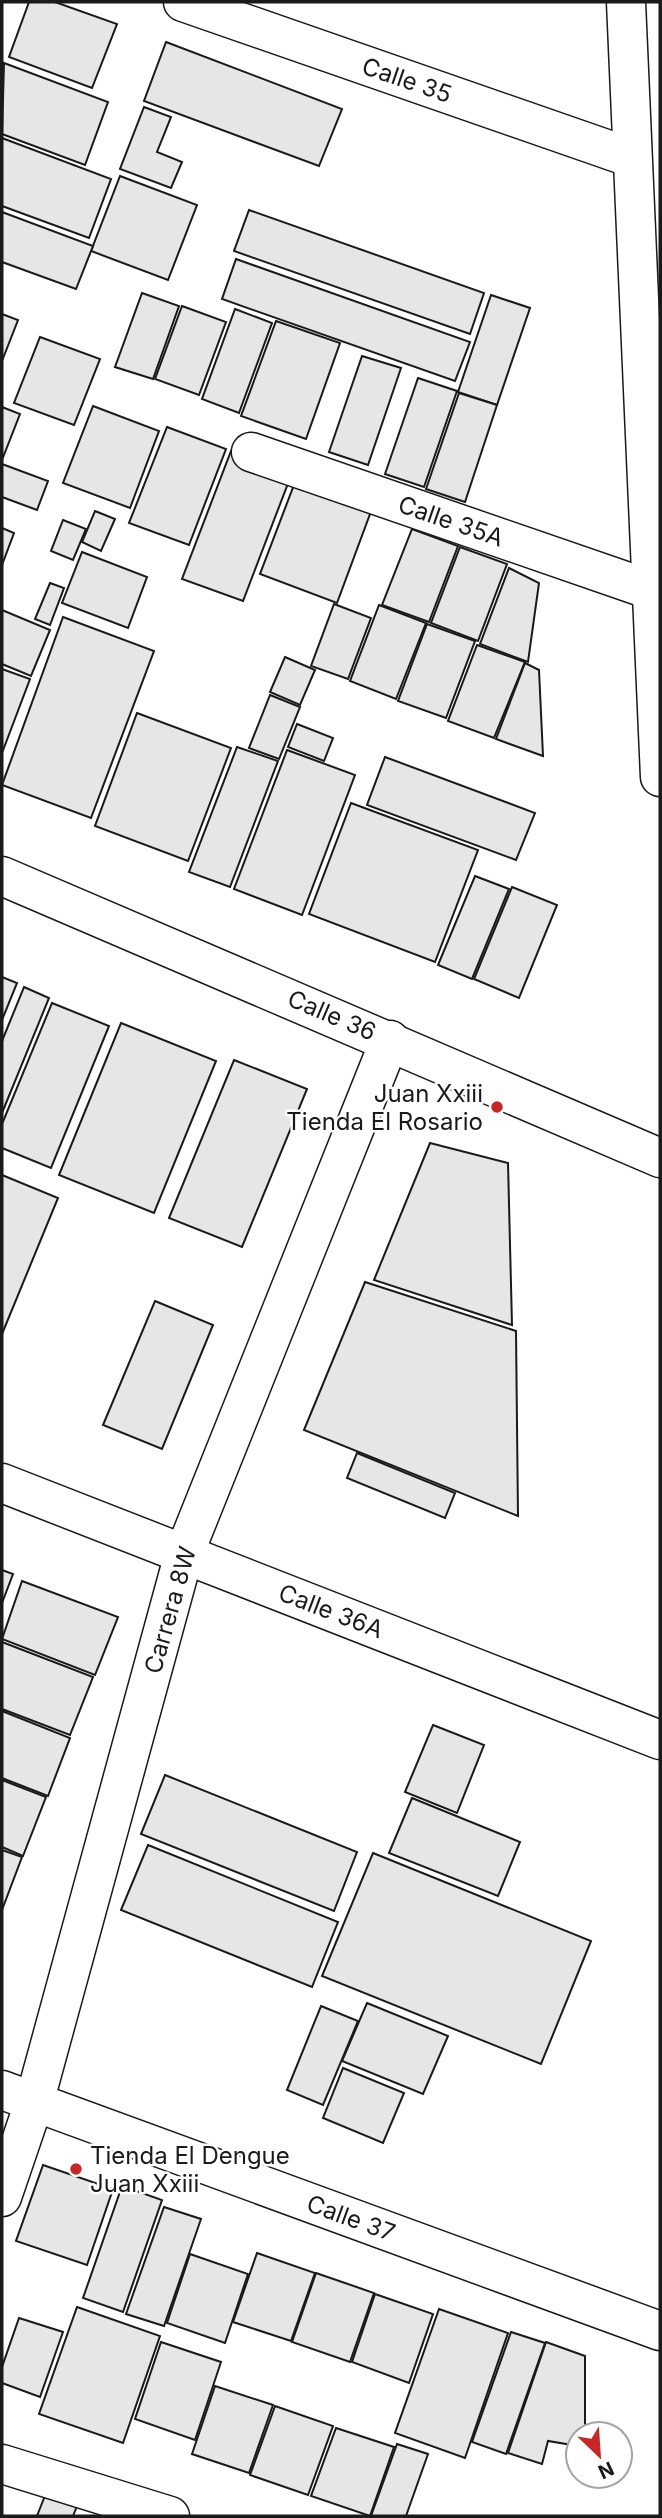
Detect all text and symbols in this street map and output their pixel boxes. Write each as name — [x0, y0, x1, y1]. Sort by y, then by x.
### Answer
street label: Calle 35 — [358, 51, 456, 109]
street label: Calle 35A — [395, 489, 507, 553]
street label: Calle 36 — [283, 983, 381, 1047]
place label: Juan Xxiii Tienda El Rosario — [286, 1079, 483, 1136]
marker: Juan Xxiii Tienda El Rosario — [489, 1099, 505, 1115]
street label: Carrera 8W — [138, 1543, 202, 1677]
street label: Calle 36A — [275, 1578, 387, 1644]
place label: Tienda El Dengue Juan Xxiii — [90, 2141, 290, 2198]
marker: Tienda El Dengue Juan Xxiii — [68, 2161, 84, 2177]
street label: Calle 37 — [303, 2189, 399, 2247]
north arrow — [564, 2420, 634, 2490]
text: N — [595, 2456, 617, 2483]

